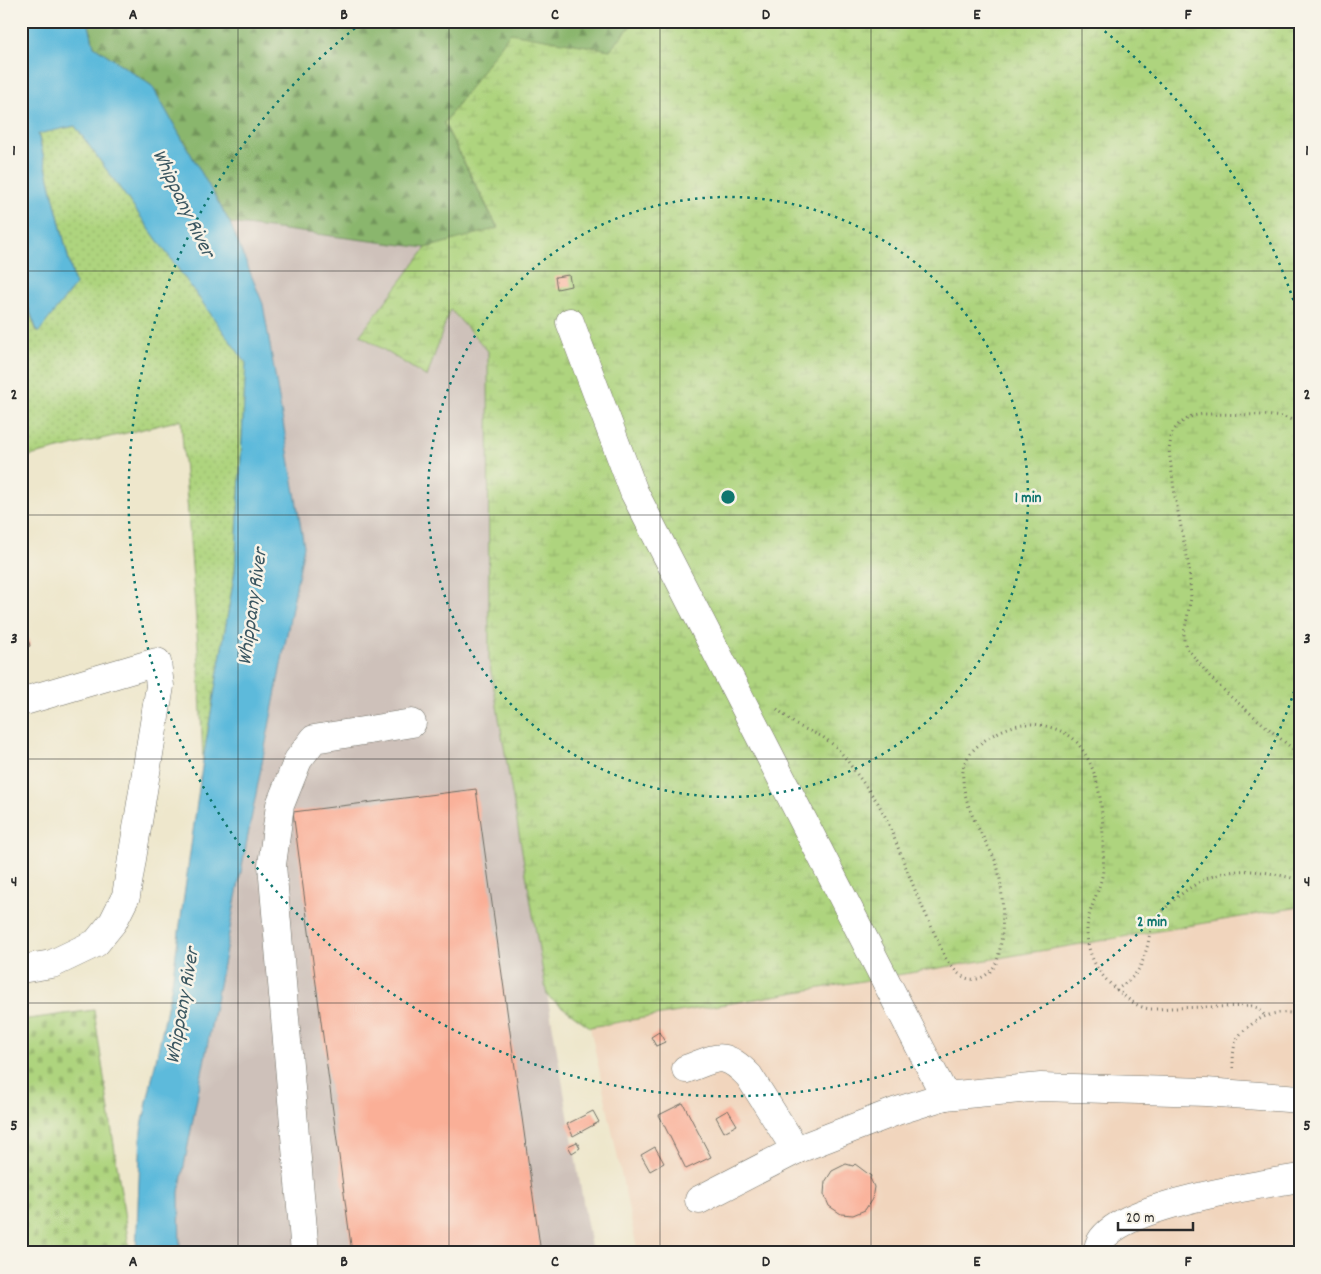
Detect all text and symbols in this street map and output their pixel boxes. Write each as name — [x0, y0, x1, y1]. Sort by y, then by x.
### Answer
text: A — [129, 4, 138, 27]
text: B — [340, 4, 348, 27]
text: C — [551, 4, 559, 27]
text: D — [762, 4, 771, 27]
text: E — [973, 4, 981, 27]
text: F — [1184, 4, 1192, 27]
text: 1 — [12, 140, 16, 163]
text: 1 — [1305, 140, 1309, 163]
water label: Whippany River — [143, 145, 222, 265]
text: 2 — [11, 384, 18, 407]
text: 2 — [1304, 384, 1311, 407]
centre of rings — [719, 488, 737, 506]
text: 1 min — [1015, 488, 1041, 510]
water label: Whippany River — [231, 545, 277, 667]
text: 3 — [10, 628, 18, 651]
text: 3 — [1303, 628, 1311, 651]
text: 4 — [11, 871, 17, 894]
text: 4 — [1304, 871, 1310, 894]
text: 2 min — [1137, 912, 1167, 934]
water label: Whippany River — [159, 943, 209, 1067]
text: 5 — [10, 1115, 18, 1138]
text: 5 — [1303, 1115, 1311, 1138]
scale bar — [1118, 1199, 1194, 1231]
text: 20 m — [1126, 1208, 1154, 1230]
text: A — [129, 1251, 138, 1274]
text: B — [340, 1251, 348, 1274]
text: C — [551, 1251, 559, 1274]
text: D — [762, 1251, 771, 1274]
text: E — [973, 1251, 981, 1274]
text: F — [1184, 1251, 1192, 1274]

